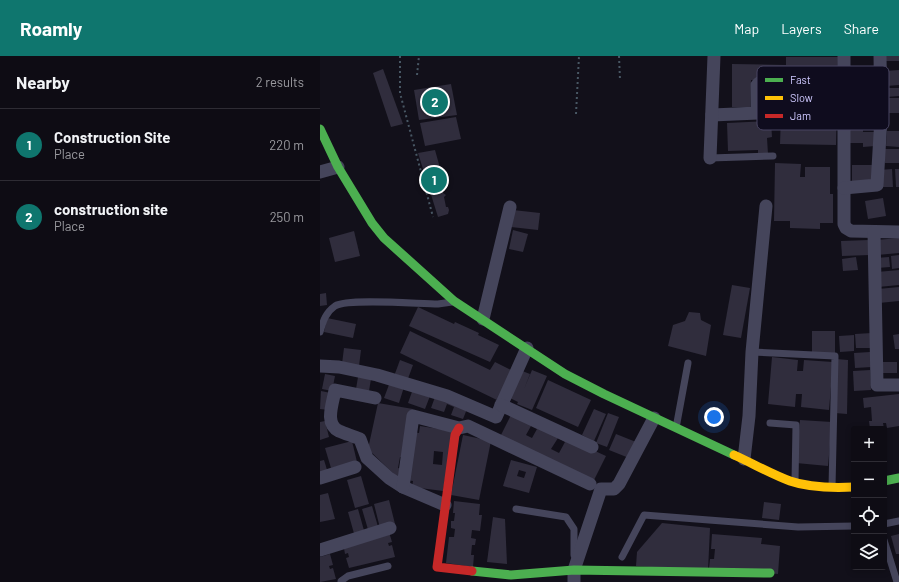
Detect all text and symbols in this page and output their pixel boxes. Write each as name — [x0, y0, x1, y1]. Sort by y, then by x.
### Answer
text: Roamly — [20, 17, 82, 40]
text: Map — [734, 20, 759, 37]
text: Layers — [781, 20, 822, 37]
text: Share — [844, 20, 879, 37]
legend — [757, 66, 889, 130]
text: Nearby — [16, 72, 70, 92]
text: Fast — [790, 73, 811, 86]
text: 2 results — [256, 74, 304, 90]
pin: 2 — [422, 87, 448, 117]
text: Slow — [790, 91, 813, 104]
text: Jam — [790, 109, 811, 122]
text: Construction Site — [54, 128, 170, 146]
text: 1 — [27, 137, 31, 153]
text: 220 m — [269, 137, 304, 153]
text: Place — [54, 146, 85, 162]
pin: 1 — [421, 165, 447, 195]
text: construction site — [54, 200, 168, 218]
text: 2 — [25, 209, 33, 225]
text: 250 m — [270, 209, 304, 225]
text: Place — [54, 218, 85, 234]
your location — [704, 407, 724, 427]
map controls — [851, 426, 887, 570]
button: + — [851, 426, 887, 462]
button: − — [851, 462, 887, 498]
button: locate — [851, 498, 887, 534]
button: layers — [851, 534, 887, 570]

